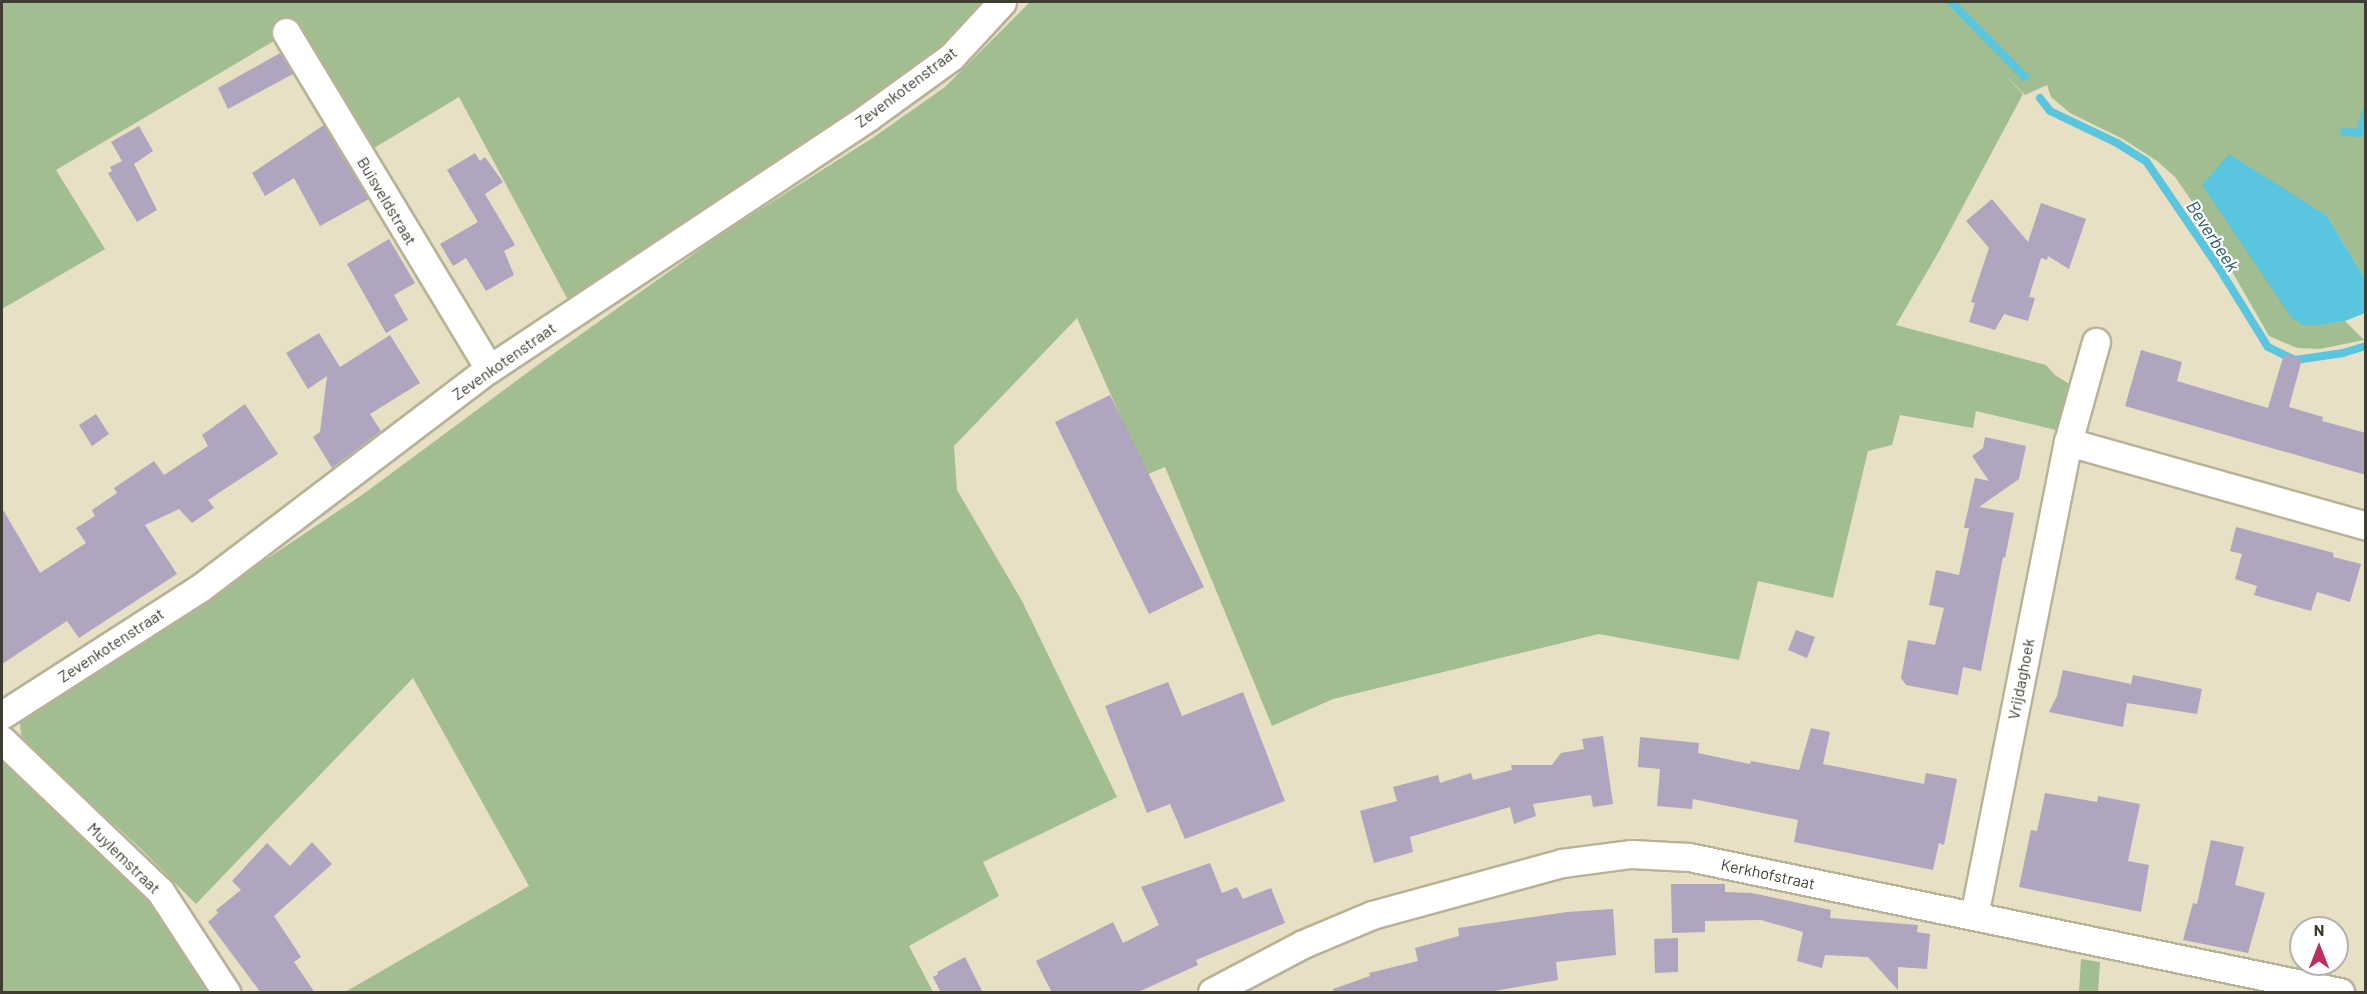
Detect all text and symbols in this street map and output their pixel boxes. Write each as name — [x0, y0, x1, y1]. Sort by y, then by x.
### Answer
street label: Zevenkotenstraat — [851, 43, 961, 131]
street label: Buisveldstraat — [353, 153, 421, 249]
water label: Beverbeek — [2182, 196, 2244, 276]
street label: Zevenkotenstraat — [449, 318, 559, 404]
street label: Zevenkotenstraat — [55, 604, 167, 686]
street label: Vrijdaghoek — [2004, 637, 2038, 721]
street label: Muylemstraat — [83, 818, 165, 898]
street label: Kerkhofstraat — [1719, 855, 1817, 893]
north arrow — [2289, 916, 2349, 976]
text: N — [2314, 920, 2324, 939]

